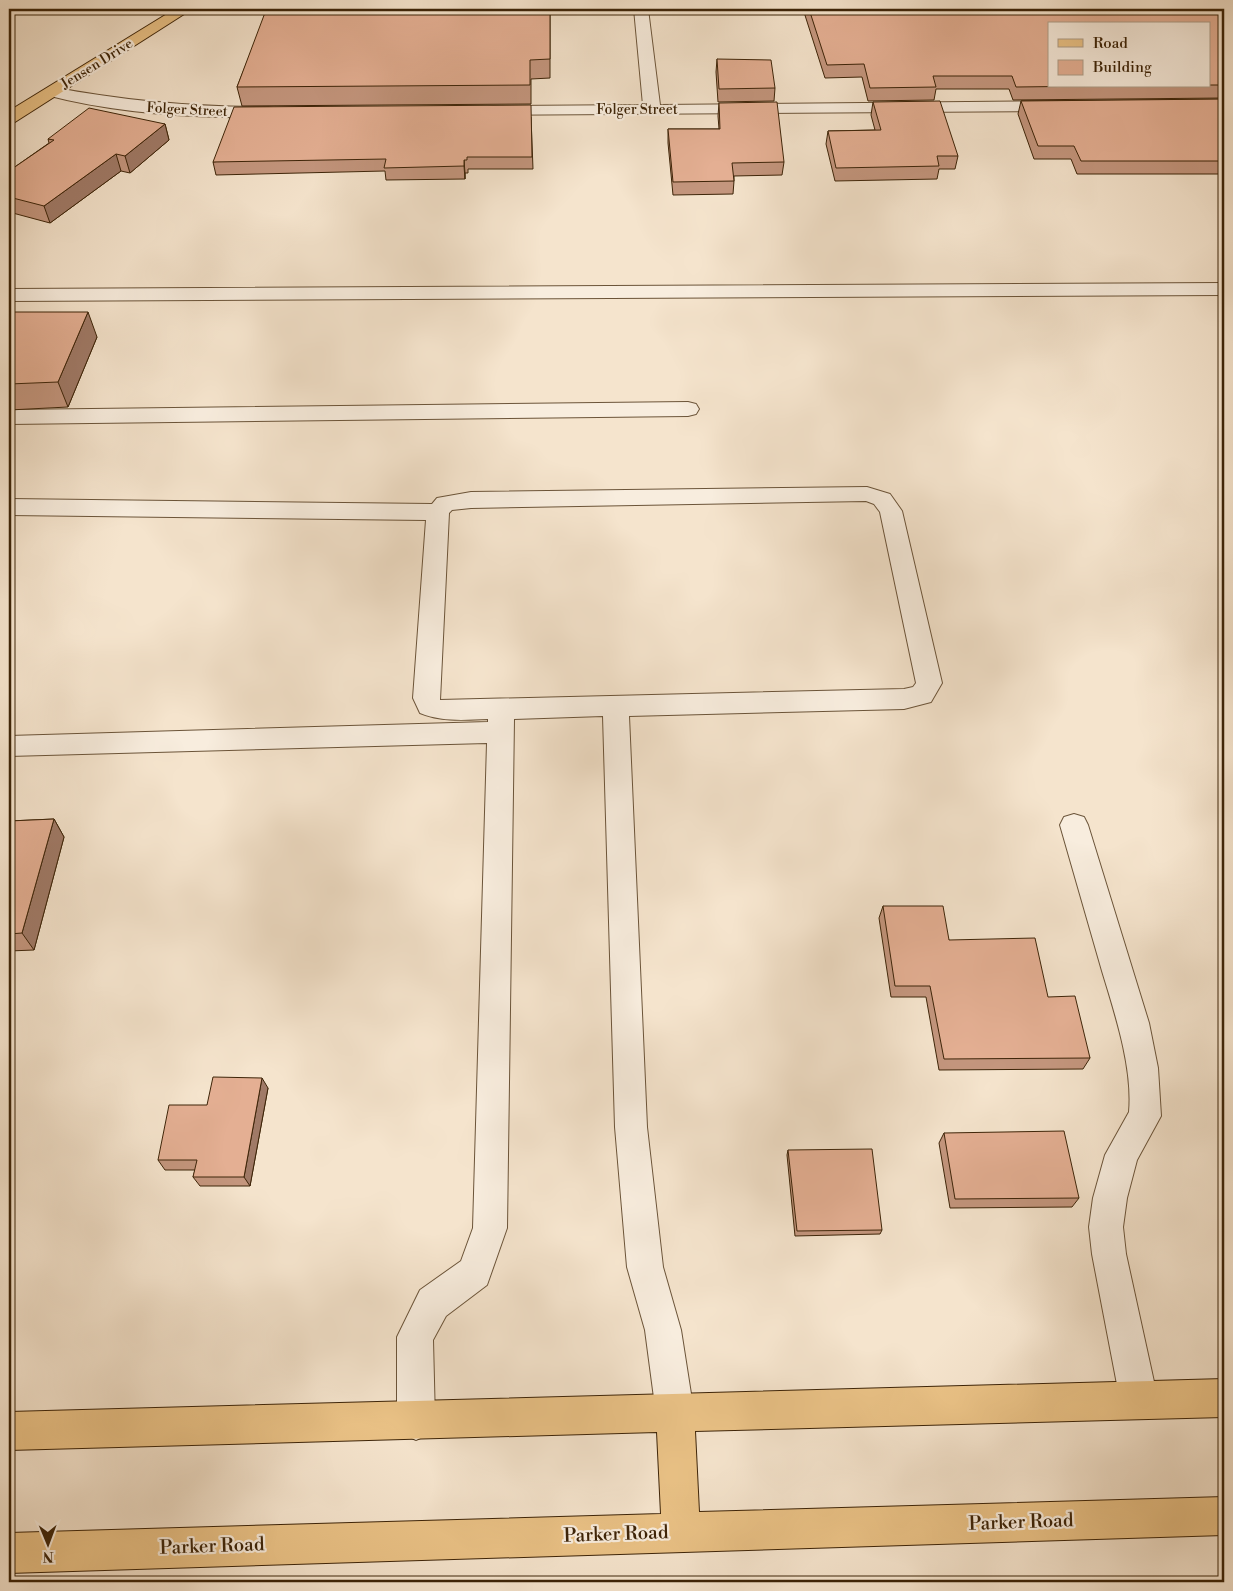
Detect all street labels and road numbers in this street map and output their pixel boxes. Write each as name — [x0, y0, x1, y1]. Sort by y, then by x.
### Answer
street label: Jensen Drive — [57, 35, 136, 94]
street label: Folger Street — [146, 99, 228, 121]
street label: Folger Street — [596, 101, 678, 119]
street label: Parker Road — [968, 1508, 1074, 1536]
street label: Parker Road — [563, 1520, 669, 1548]
street label: Parker Road — [159, 1532, 265, 1560]

